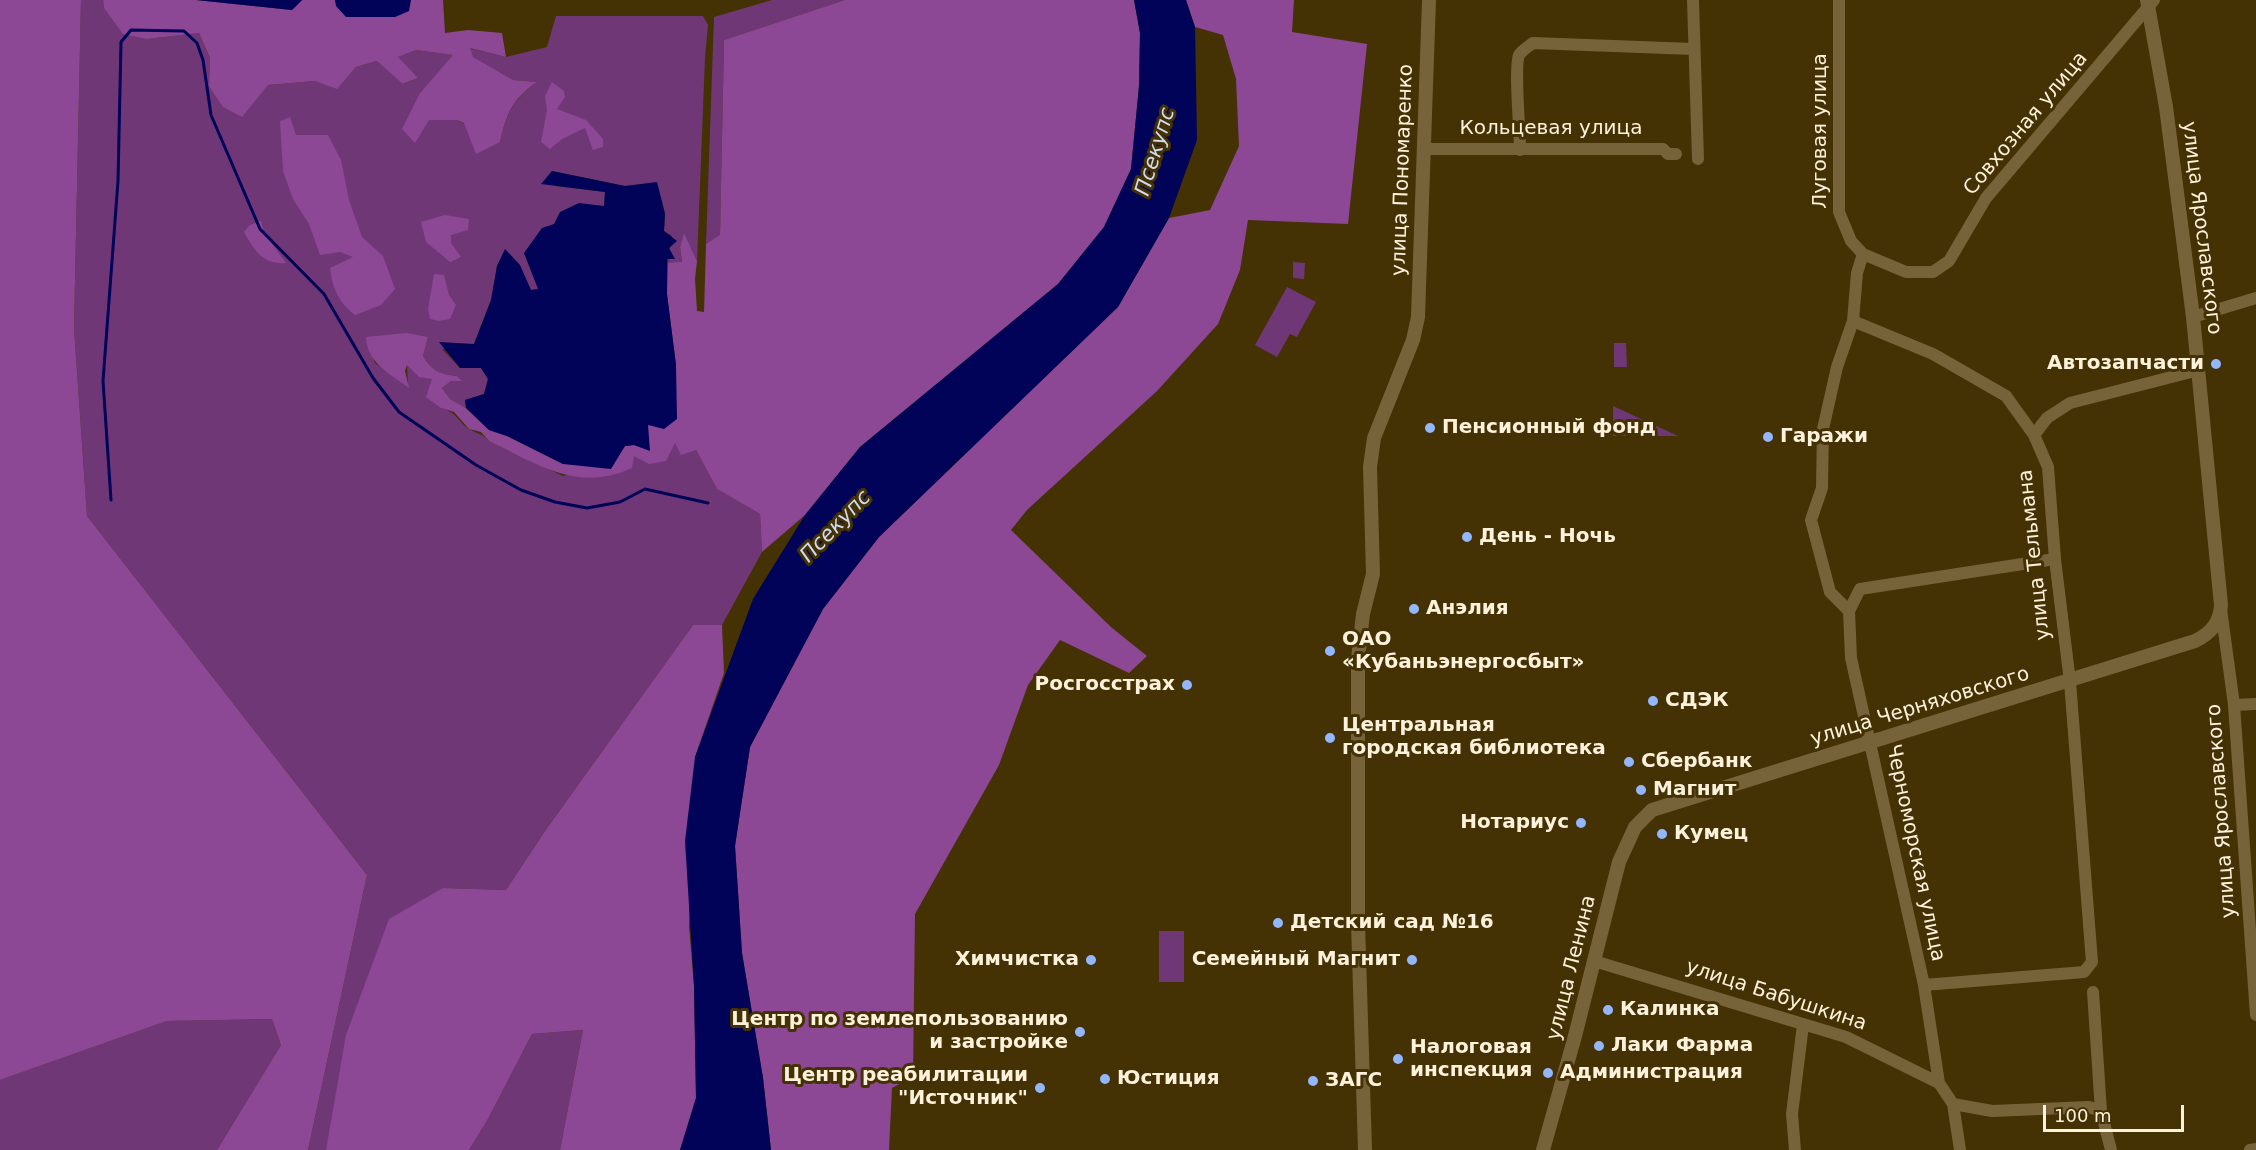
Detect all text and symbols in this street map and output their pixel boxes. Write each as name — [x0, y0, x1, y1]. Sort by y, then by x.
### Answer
street label: Совхозная улица — [1959, 47, 2093, 201]
street label: Луговая улица — [1809, 53, 1833, 209]
street label: улица Пономаренко — [1387, 64, 1419, 276]
water label: Псекупс — [1131, 105, 1181, 199]
street label: Кольцевая улица — [1460, 117, 1642, 141]
street label: улица Ярославского — [2176, 120, 2226, 336]
place label: Автозапчасти — [2047, 352, 2204, 376]
marker: Автозапчасти — [2209, 357, 2223, 371]
place label: Пенсионный фонд — [1442, 416, 1656, 440]
marker: Пенсионный фонд — [1423, 421, 1437, 435]
place label: Гаражи — [1780, 425, 1868, 449]
marker: Гаражи — [1761, 430, 1775, 444]
street label: улица Тельмана — [2014, 468, 2056, 642]
water label: Псекупс — [795, 486, 877, 568]
place label: День - Ночь — [1479, 525, 1616, 549]
marker: День - Ночь — [1460, 530, 1474, 544]
place label: Анэлия — [1426, 597, 1509, 621]
marker: Анэлия — [1407, 602, 1421, 616]
place label: ОАО «Кубаньэнергосбыт» — [1342, 628, 1584, 675]
marker: ОАО «Кубаньэнергосбыт» — [1323, 644, 1337, 658]
street label: улица Черняховского — [1808, 662, 2032, 752]
place label: Росгосстрах — [1035, 673, 1175, 697]
marker: Росгосстрах — [1180, 678, 1194, 692]
place label: СДЭК — [1665, 689, 1729, 713]
marker: СДЭК — [1646, 694, 1660, 708]
street label: улица Ярославского — [2203, 703, 2241, 919]
place label: Центральная городская библиотека — [1342, 714, 1606, 761]
marker: Центральная городская библиотека — [1323, 731, 1337, 745]
street label: Черноморская улица — [1880, 742, 1950, 964]
place label: Сбербанк — [1641, 750, 1752, 774]
marker: Сбербанк — [1622, 755, 1636, 769]
place label: Магнит — [1653, 778, 1736, 802]
marker: Магнит — [1634, 783, 1648, 797]
place label: Нотариус — [1460, 811, 1569, 835]
marker: Нотариус — [1574, 816, 1588, 830]
place label: Кумец — [1674, 822, 1748, 846]
marker: Кумец — [1655, 827, 1669, 841]
street label: улица Ленина — [1542, 893, 1602, 1043]
place label: Детский сад №16 — [1290, 911, 1494, 935]
marker: Детский сад №16 — [1271, 916, 1285, 930]
place label: Химчистка — [955, 948, 1079, 972]
place label: Семейный Магнит — [1192, 948, 1400, 972]
marker: Химчистка — [1084, 953, 1098, 967]
marker: Семейный Магнит — [1405, 953, 1419, 967]
street label: улица Бабушкина — [1683, 955, 1869, 1037]
place label: Калинка — [1620, 998, 1719, 1022]
marker: Калинка — [1601, 1003, 1615, 1017]
place label: Центр по землепользованию и застройке — [731, 1008, 1068, 1055]
marker: Центр по землепользованию и застройке — [1073, 1025, 1087, 1039]
place label: Лаки Фарма — [1611, 1034, 1753, 1058]
place label: Налоговая инспекция — [1410, 1036, 1532, 1083]
marker: Лаки Фарма — [1592, 1039, 1606, 1053]
marker: Налоговая инспекция — [1391, 1052, 1405, 1066]
place label: Администрация — [1560, 1061, 1743, 1085]
place label: Центр реабилитации "Источник" — [783, 1064, 1028, 1111]
marker: Администрация — [1541, 1066, 1555, 1080]
place label: Юстиция — [1117, 1067, 1220, 1091]
place label: ЗАГС — [1325, 1069, 1382, 1093]
marker: Юстиция — [1098, 1072, 1112, 1086]
marker: ЗАГС — [1306, 1074, 1320, 1088]
marker: Центр реабилитации "Источник" — [1033, 1081, 1047, 1095]
scale bar — [2046, 1093, 2187, 1131]
text: 100 m — [2054, 1105, 2112, 1126]

